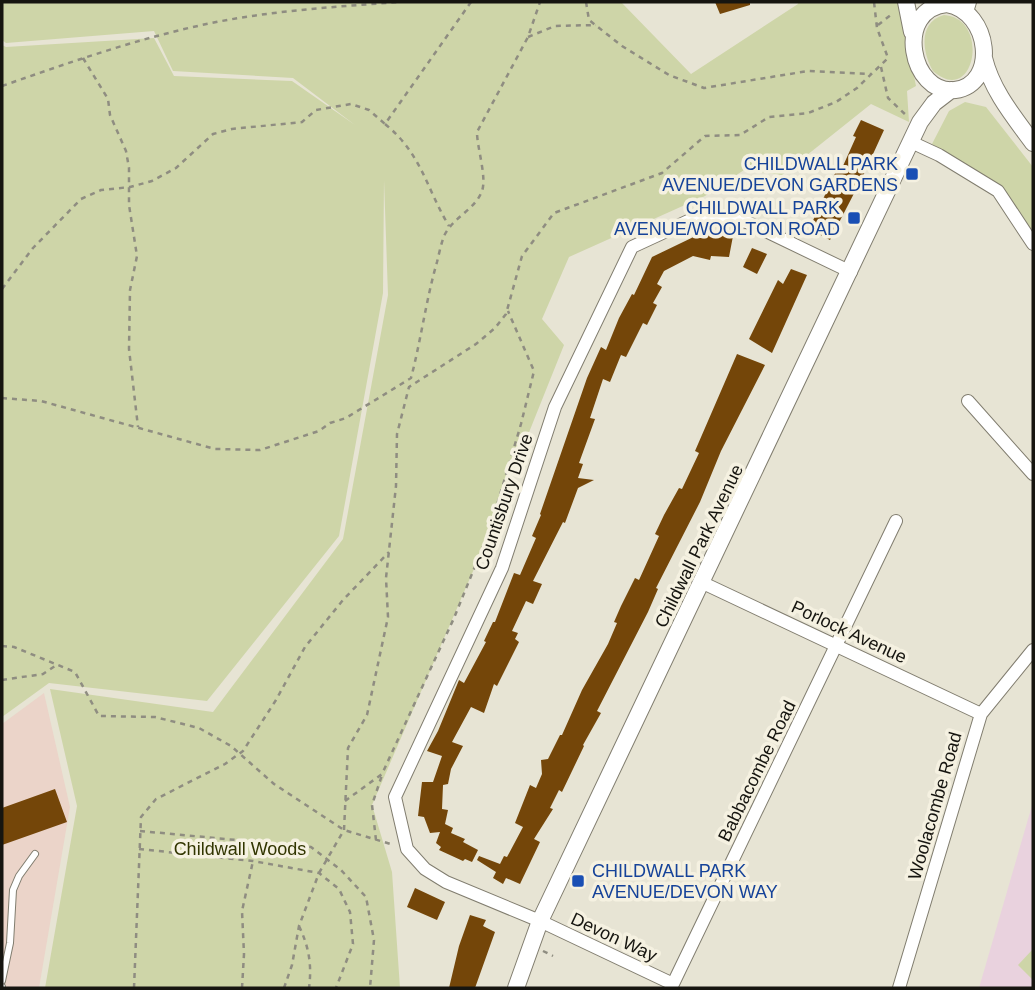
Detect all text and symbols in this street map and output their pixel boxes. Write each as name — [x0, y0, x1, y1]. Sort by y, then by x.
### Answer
place label: CHILDWALL PARK AVENUE/DEVON GARDENS — [662, 154, 898, 195]
marker: CHILDWALL PARK AVENUE/DEVON GARDENS — [904, 166, 920, 182]
place label: CHILDWALL PARK AVENUE/WOOLTON ROAD — [614, 198, 840, 239]
marker: CHILDWALL PARK AVENUE/WOOLTON ROAD — [846, 210, 862, 226]
street label: Countisbury Drive — [471, 431, 537, 573]
street label: Childwall Park Avenue — [651, 461, 747, 631]
street label: Porlock Avenue — [788, 597, 910, 667]
street label: Babbacombe Road — [714, 697, 800, 845]
street label: Woolacombe Road — [904, 730, 966, 882]
park label: Childwall Woods — [174, 839, 306, 859]
place label: CHILDWALL PARK AVENUE/DEVON WAY — [592, 861, 778, 902]
marker: CHILDWALL PARK AVENUE/DEVON WAY — [570, 873, 586, 889]
street label: Devon Way — [568, 908, 660, 966]

